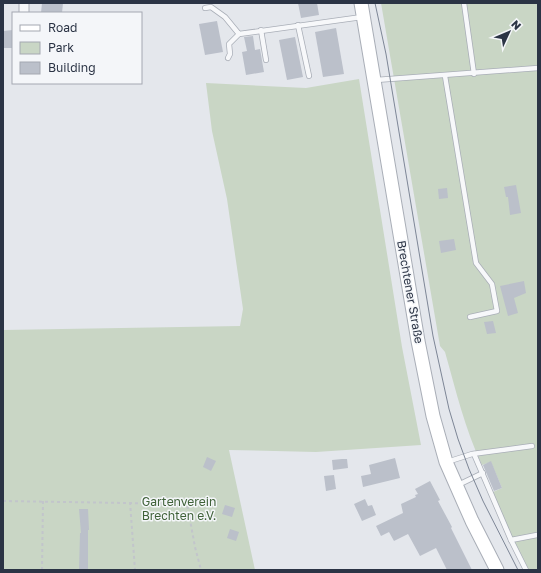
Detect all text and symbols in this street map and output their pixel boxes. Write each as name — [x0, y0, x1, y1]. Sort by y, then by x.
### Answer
legend — [12, 12, 142, 84]
north arrow — [489, 12, 529, 52]
text: N — [509, 17, 524, 32]
text: Road — [48, 20, 77, 35]
text: Park — [48, 40, 74, 55]
text: Building — [48, 60, 96, 75]
street label: Brechtener Straße — [394, 239, 427, 345]
park label: Gartenverein Brechten e.V. — [142, 494, 216, 523]

